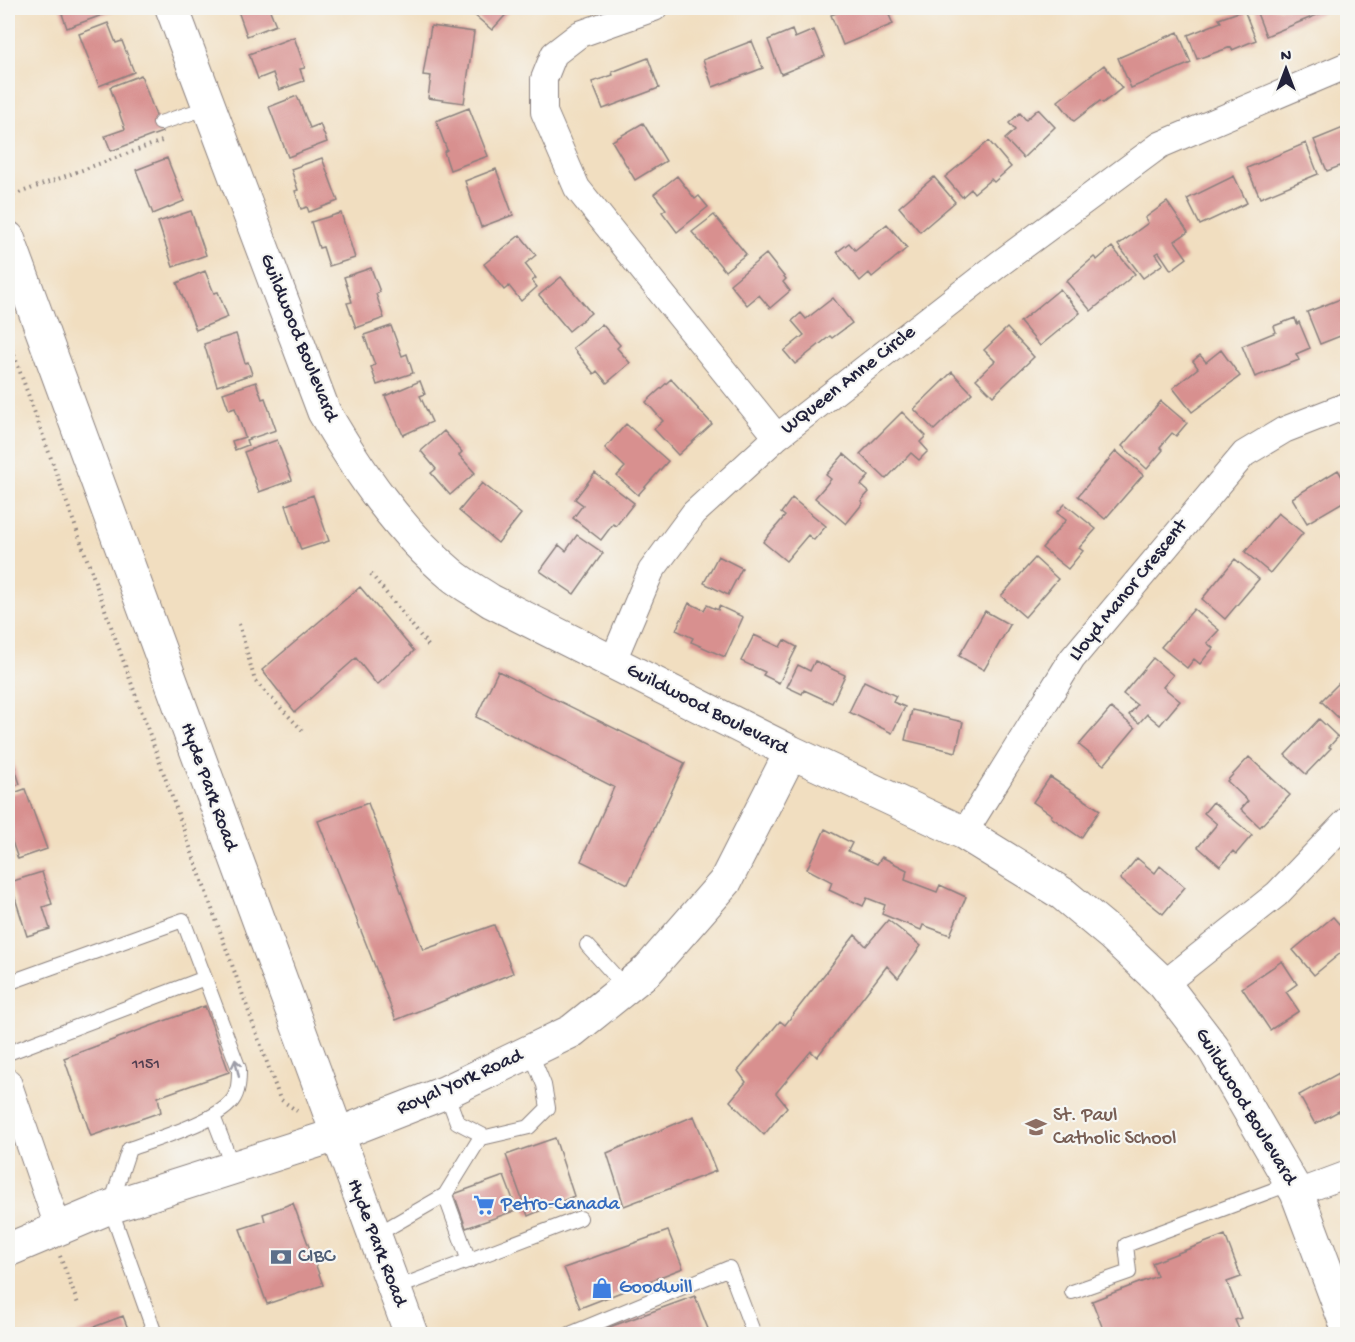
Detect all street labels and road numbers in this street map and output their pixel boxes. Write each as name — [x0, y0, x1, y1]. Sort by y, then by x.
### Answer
street label: Guildwood Boulevard — [254, 251, 343, 427]
street label: WQueen Anne Circle — [777, 321, 921, 441]
street label: Lloyd Manor Crescent — [1065, 514, 1194, 666]
street label: Guildwood Boulevard — [622, 659, 794, 762]
street label: Hyde Park Road — [174, 720, 243, 856]
street label: Guildwood Boulevard — [1189, 1025, 1302, 1191]
street label: Royal York Road — [394, 1044, 528, 1121]
street label: Hyde Park Road — [341, 1176, 412, 1312]

